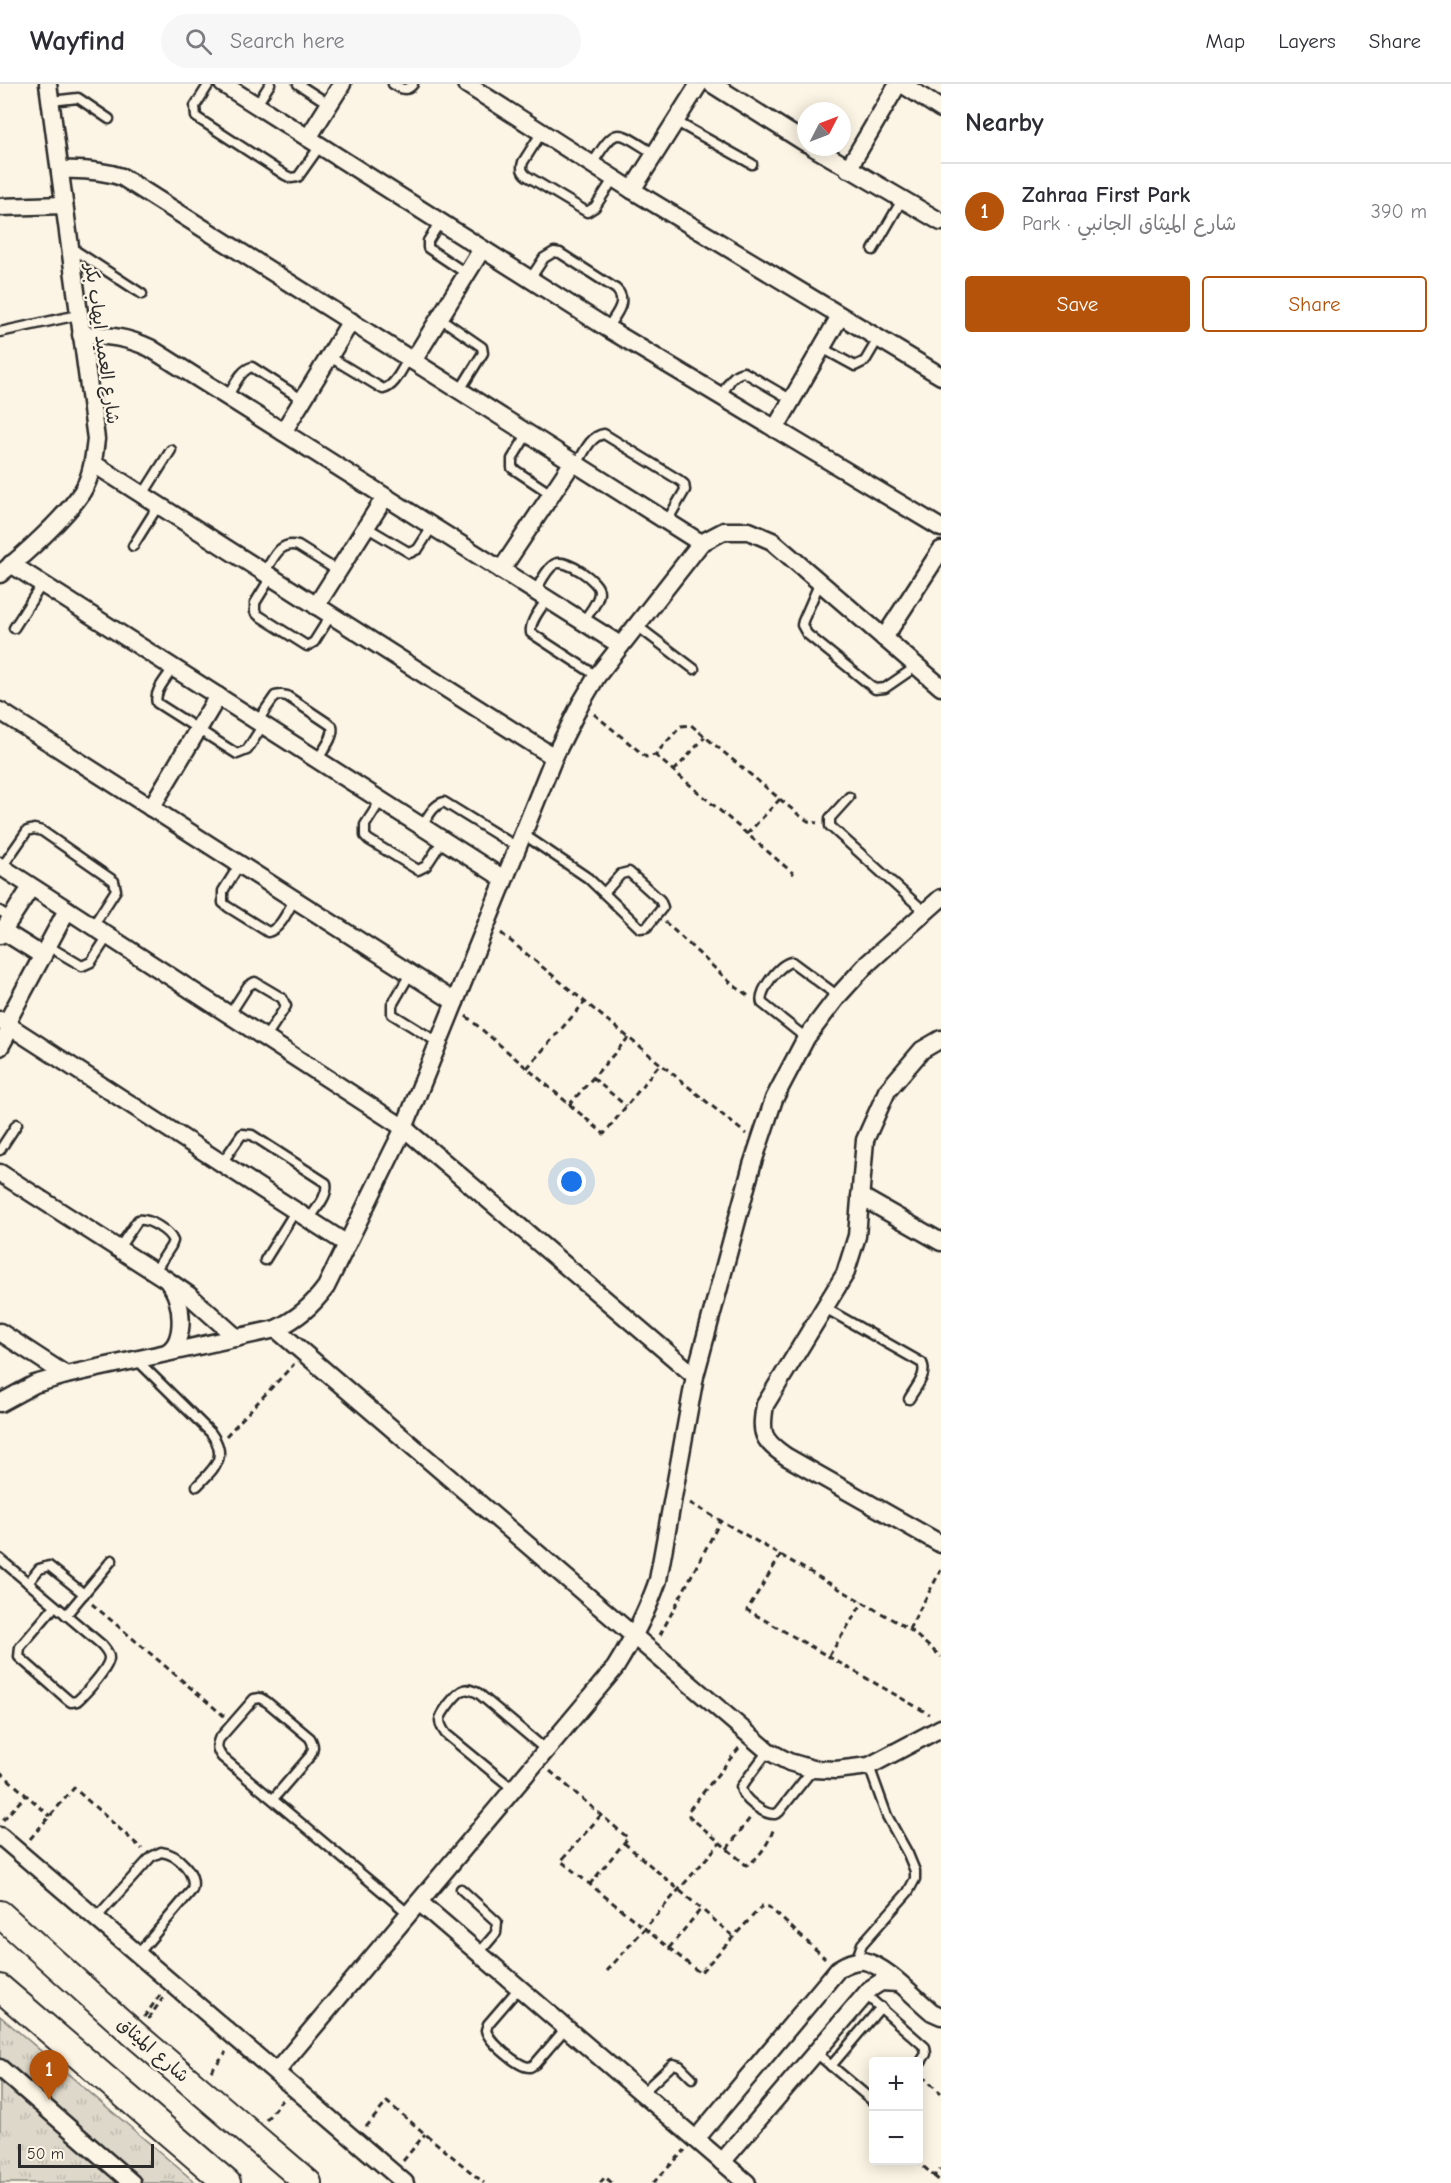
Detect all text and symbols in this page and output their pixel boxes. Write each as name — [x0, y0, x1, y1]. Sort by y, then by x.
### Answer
search box — [161, 14, 581, 68]
text: Wayfind — [30, 25, 125, 57]
icon: search — [182, 25, 215, 58]
text: Search here — [230, 28, 345, 54]
text: Map — [1206, 29, 1245, 53]
text: Layers — [1278, 29, 1336, 53]
text: Share — [1369, 29, 1421, 53]
north arrow — [797, 102, 851, 156]
text: Nearby — [965, 108, 1044, 138]
text: Zahraa First Park — [1022, 182, 1190, 208]
text: 1 — [981, 200, 988, 223]
text: 390 m — [1371, 200, 1427, 223]
text: Park · شارع الميثاق الجانبي — [1022, 212, 1236, 235]
street label: شارع العميد ايهاب بكر — [79, 261, 124, 426]
button: Save — [965, 276, 1190, 332]
button: Share — [1202, 276, 1427, 332]
your location — [557, 1167, 586, 1196]
street label: شارع الميثاق — [112, 2013, 193, 2088]
pin: 1 — [29, 2050, 68, 2100]
map controls — [869, 2057, 923, 2165]
button: + — [869, 2057, 923, 2111]
button: − — [869, 2111, 923, 2165]
scale bar — [18, 2141, 154, 2168]
text: 50 m — [27, 2145, 64, 2163]

